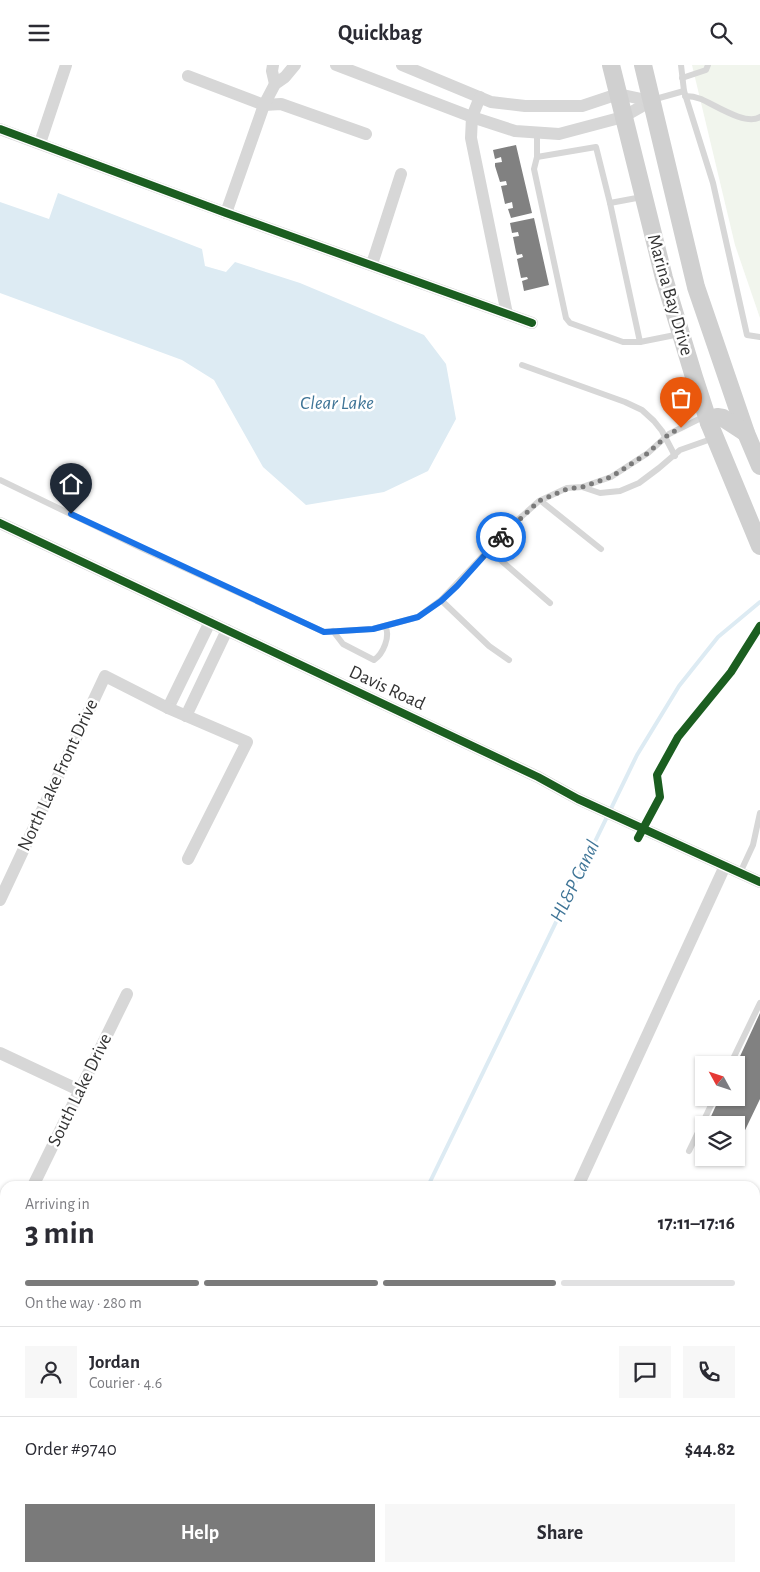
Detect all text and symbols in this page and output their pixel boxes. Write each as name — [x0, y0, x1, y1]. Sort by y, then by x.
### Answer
icon: menu — [25, 19, 53, 47]
icon: search — [707, 19, 735, 47]
text: Quickbag — [338, 22, 422, 44]
street label: Marina Bay Drive — [644, 232, 696, 358]
pin — [660, 377, 702, 428]
icon: bag — [667, 384, 695, 412]
water label: Clear Lake — [300, 393, 374, 413]
pin — [50, 463, 92, 514]
icon: home — [57, 470, 85, 498]
courier — [476, 512, 526, 562]
icon: bike — [487, 523, 515, 551]
street label: Davis Road — [346, 662, 428, 714]
street label: North Lake Front Drive — [14, 696, 102, 854]
water label: HL&P Canal — [547, 837, 603, 925]
street label: South Lake Drive — [44, 1030, 116, 1150]
north arrow — [695, 1056, 745, 1106]
map controls — [695, 1056, 745, 1166]
button: layers — [695, 1116, 745, 1166]
text: Arriving in — [25, 1196, 90, 1212]
text: 17:11–17:16 — [658, 1214, 735, 1233]
text: 3 min — [25, 1217, 95, 1249]
text: On the way · 280 m — [25, 1295, 142, 1311]
button: person — [25, 1346, 77, 1398]
button: chat — [619, 1346, 671, 1398]
button: phone — [683, 1346, 735, 1398]
text: Jordan — [89, 1353, 140, 1372]
text: Courier · 4.6 — [89, 1375, 162, 1391]
text: Order #9740 — [25, 1440, 117, 1459]
text: $44.82 — [685, 1440, 735, 1459]
button: Help — [25, 1504, 375, 1562]
button: Share — [385, 1504, 735, 1562]

